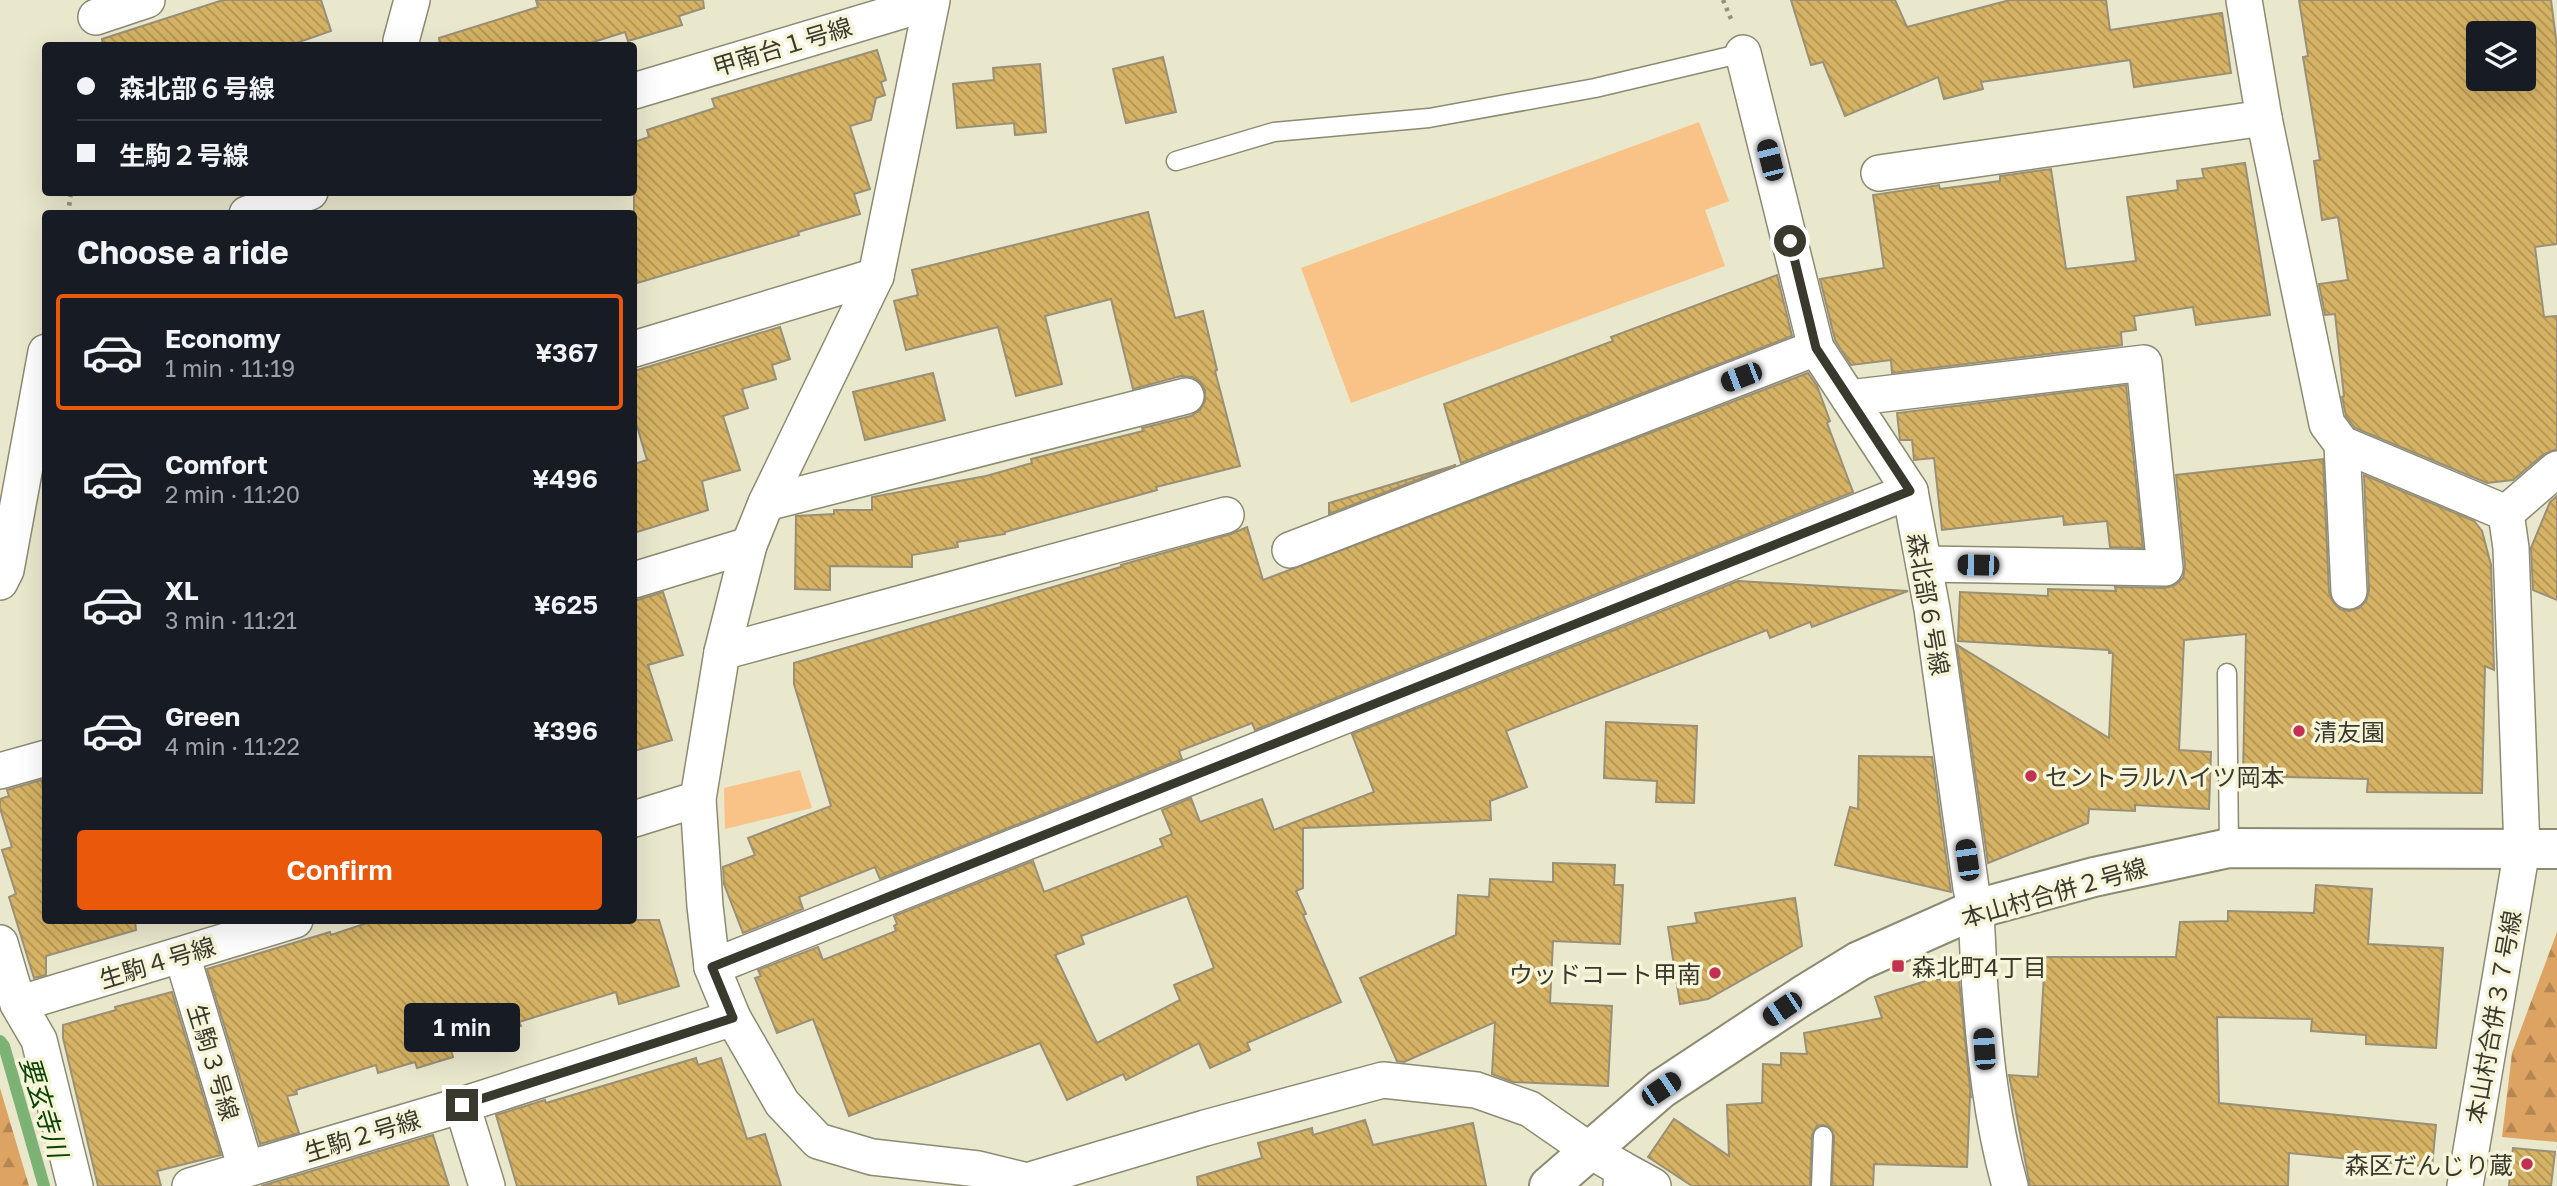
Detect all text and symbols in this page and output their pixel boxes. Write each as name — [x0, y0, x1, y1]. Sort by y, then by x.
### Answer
street label: 甲南台１号線 — [709, 11, 855, 81]
map controls — [2466, 21, 2536, 91]
button: layers — [2466, 21, 2536, 91]
text: 森北部６号線 — [119, 73, 275, 104]
car — [1755, 137, 1786, 183]
text: 生駒２号線 — [119, 140, 249, 171]
route start — [1774, 225, 1806, 257]
text: Choose a ride — [77, 233, 289, 271]
icon: car — [81, 321, 144, 384]
text: Economy — [165, 323, 281, 354]
text: ¥367 — [535, 337, 598, 368]
text: 1 min · 11:19 — [165, 354, 295, 382]
car — [1718, 360, 1765, 394]
icon: car — [81, 447, 144, 510]
text: Comfort — [165, 449, 268, 480]
text: ¥496 — [532, 463, 598, 494]
text: 2 min · 11:20 — [165, 480, 300, 508]
street label: 森北部６号線 — [1902, 531, 1956, 677]
car — [1957, 554, 2000, 576]
icon: car — [81, 573, 144, 636]
text: XL — [165, 575, 199, 606]
text: ¥625 — [534, 589, 598, 620]
text: 3 min · 11:21 — [165, 606, 297, 634]
icon: car — [81, 699, 144, 762]
text: Green — [165, 701, 240, 732]
text: ¥396 — [533, 715, 598, 746]
place label: 清友園 — [2313, 717, 2385, 746]
marker: 清友園 — [2291, 723, 2307, 739]
text: 4 min · 11:22 — [165, 732, 300, 760]
place label: セントラルハイツ岡本 — [2045, 762, 2285, 791]
marker: セントラルハイツ岡本 — [2023, 768, 2039, 784]
button: Confirm — [77, 830, 602, 910]
car — [1954, 838, 1981, 882]
street label: 本山村合併２号線 — [1958, 852, 2150, 932]
street label: 本山村合併３７号線 — [2460, 908, 2526, 1126]
street label: 生駒４号線 — [95, 931, 219, 993]
place label: 森北町4丁目 — [1912, 952, 2047, 981]
marker: 森北町4丁目 — [1890, 958, 1906, 974]
place label: ウッドコート甲南 — [1509, 959, 1701, 988]
marker: ウッドコート甲南 — [1707, 965, 1723, 981]
car — [1759, 989, 1806, 1029]
street label: 生駒３号線 — [183, 1000, 245, 1124]
callout: 1 min — [404, 1004, 520, 1052]
text: 1 min — [433, 1013, 491, 1041]
car — [1973, 1027, 1996, 1071]
water label: 要玄寺川 — [14, 1053, 75, 1164]
car — [1638, 1069, 1685, 1109]
route end — [446, 1089, 478, 1121]
street label: 生駒２号線 — [300, 1104, 424, 1166]
place label: 森区だんじり蔵 — [2345, 1150, 2513, 1179]
marker: 森区だんじり蔵 — [2519, 1156, 2535, 1172]

